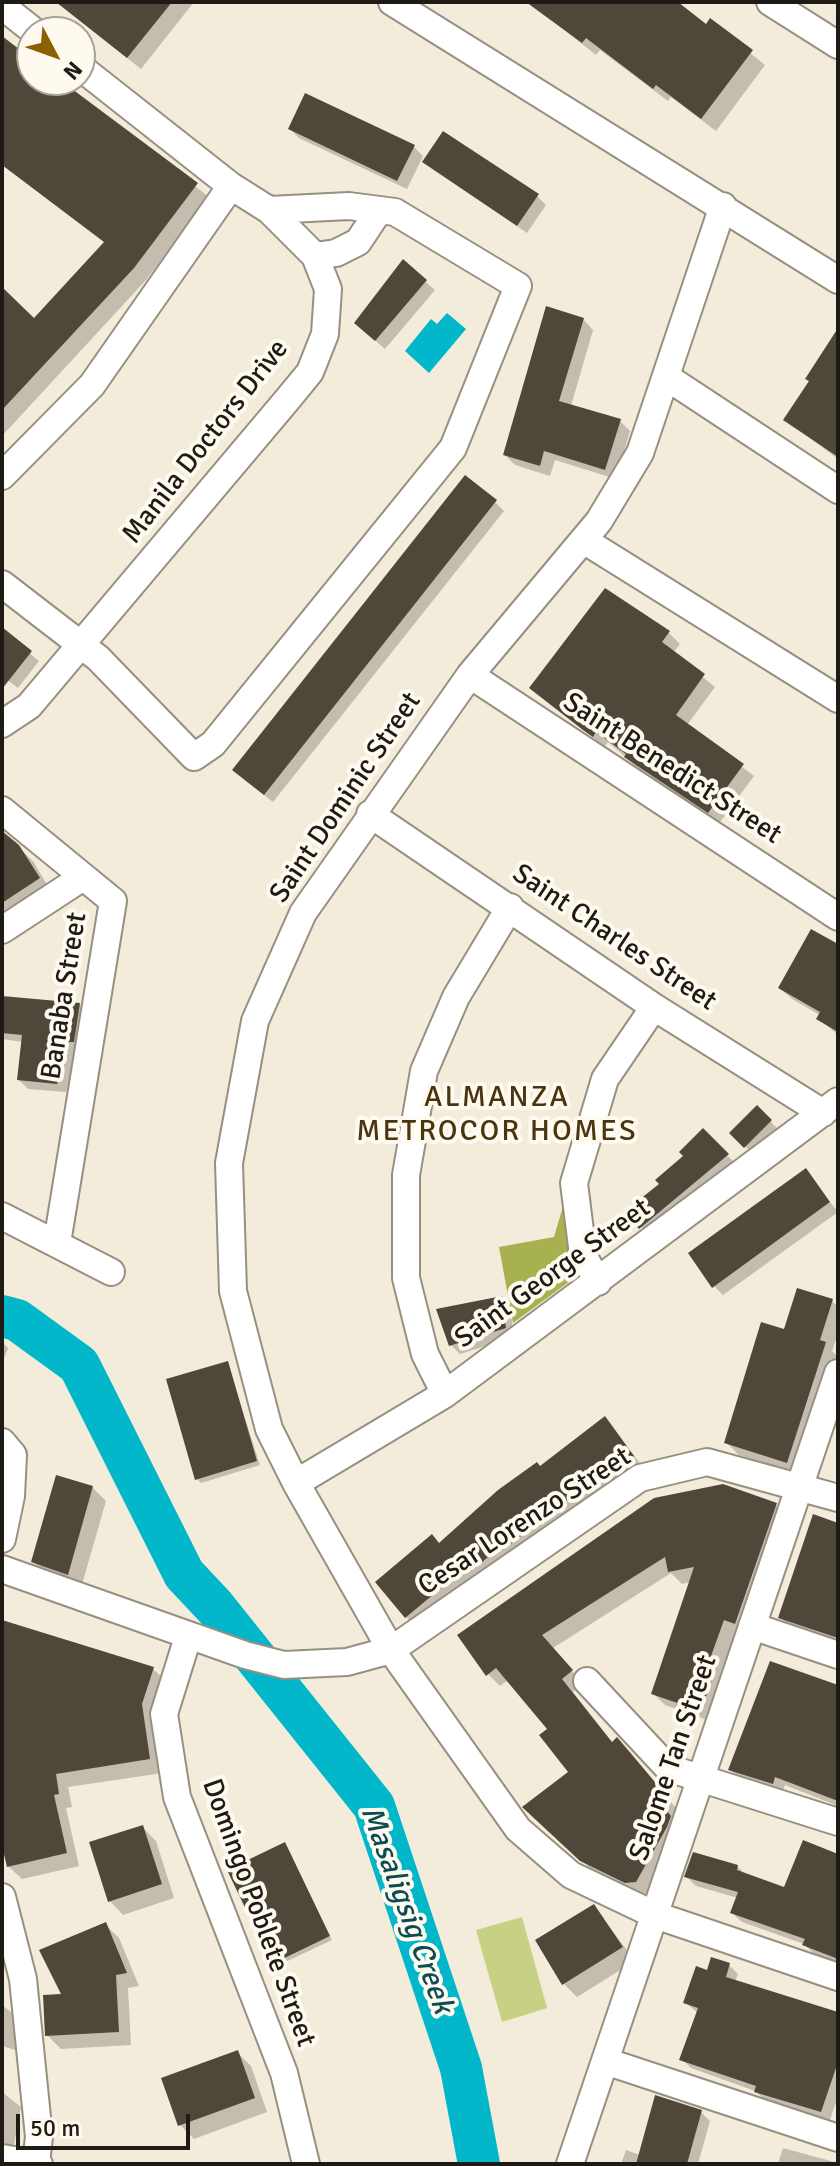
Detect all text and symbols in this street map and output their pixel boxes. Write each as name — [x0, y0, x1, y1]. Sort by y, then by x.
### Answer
north arrow — [16, 16, 96, 96]
text: N — [58, 56, 88, 85]
street label: Manila Doctors Drive — [116, 333, 296, 551]
street label: Saint Dominic Street — [263, 686, 429, 910]
street label: Saint Benedict Street — [557, 686, 787, 852]
street label: Saint Charles Street — [506, 857, 722, 1019]
street label: Banaba Street — [35, 910, 95, 1082]
district label: ALMANZA METROCOR HOMES — [356, 1080, 638, 1150]
street label: Saint George Street — [449, 1192, 657, 1356]
street label: Cesar Lorenzo Street — [412, 1441, 638, 1603]
street label: Salome Tan Street — [623, 1651, 725, 1865]
street label: Domingo Poblete Street — [194, 1775, 322, 2051]
water label: Masaligsig Creek — [352, 1801, 460, 2019]
scale bar — [20, 2098, 194, 2148]
text: 50 m — [30, 2113, 80, 2143]

